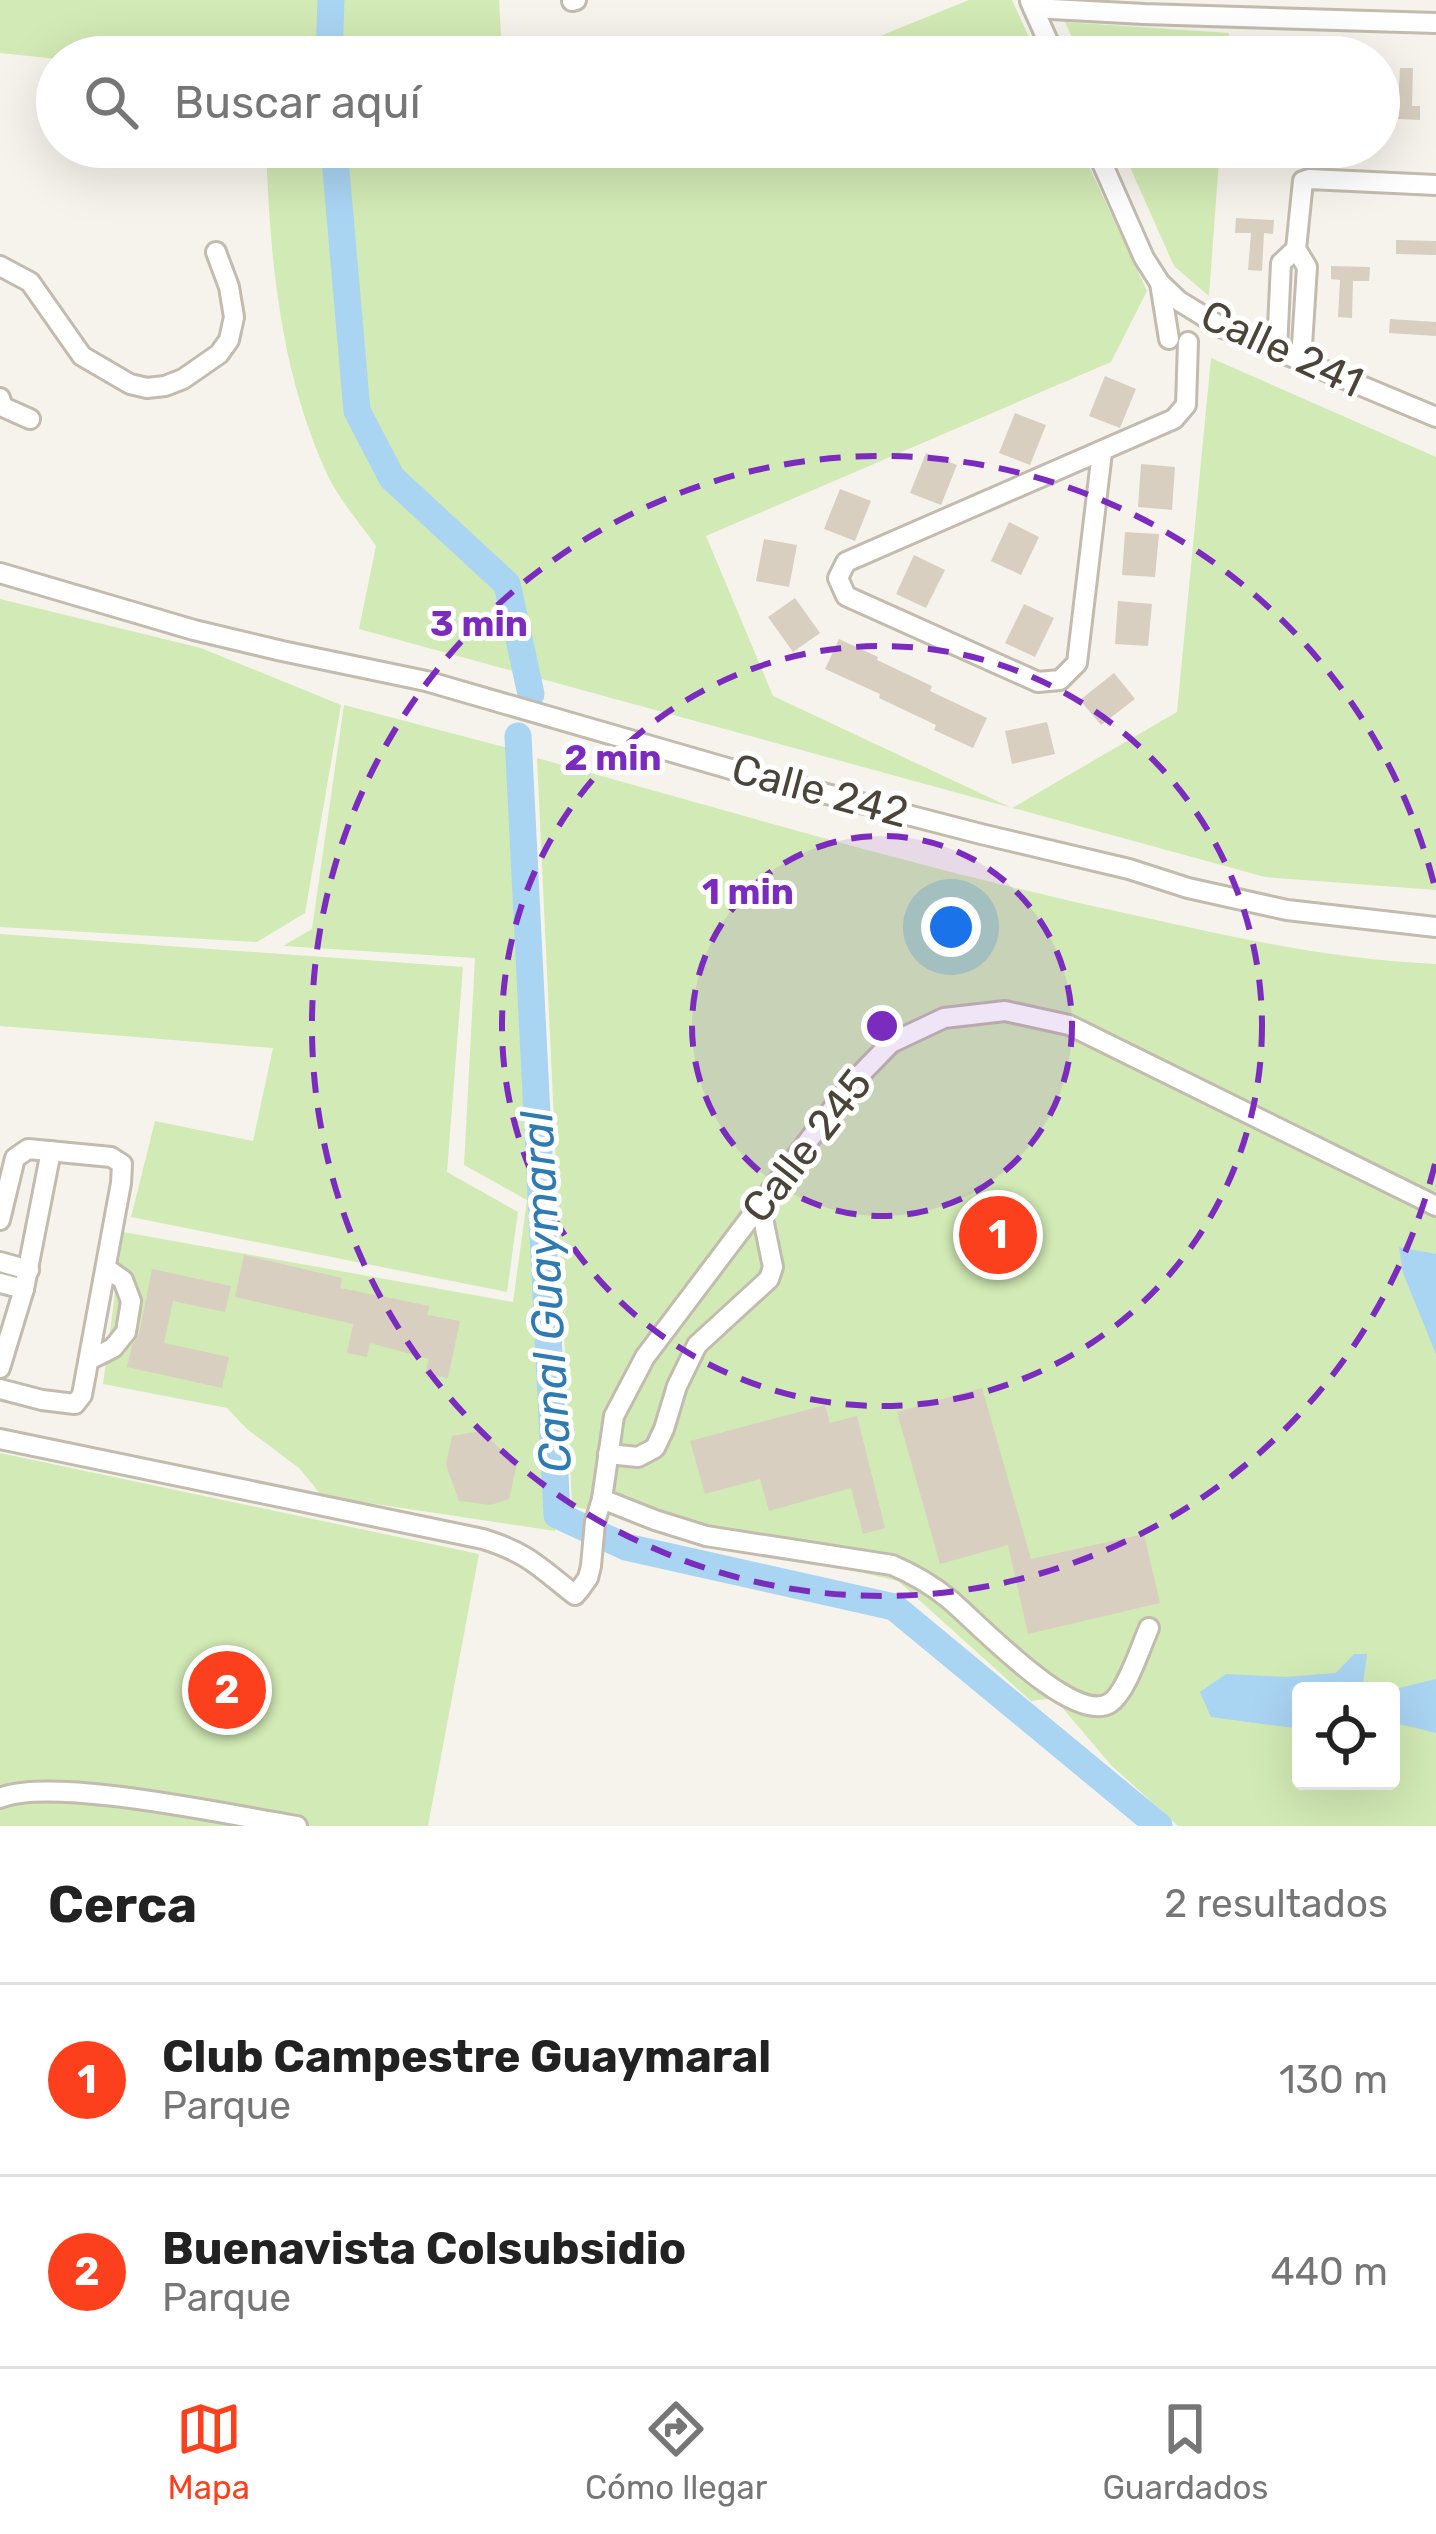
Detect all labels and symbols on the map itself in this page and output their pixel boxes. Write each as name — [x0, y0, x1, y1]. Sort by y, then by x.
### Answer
street label: Calle 241 — [1193, 290, 1371, 408]
text: 3 min — [430, 602, 528, 645]
text: 2 min — [564, 736, 662, 779]
street label: Calle 242 — [726, 744, 914, 838]
text: 1 min — [702, 870, 794, 913]
your location — [921, 897, 981, 957]
centre of rings — [861, 1005, 903, 1047]
street label: Calle 245 — [732, 1059, 882, 1233]
water label: Canal Guaymaral — [510, 1109, 582, 1474]
pin: 1 — [959, 1190, 1037, 1280]
pin: 2 — [188, 1645, 266, 1735]

